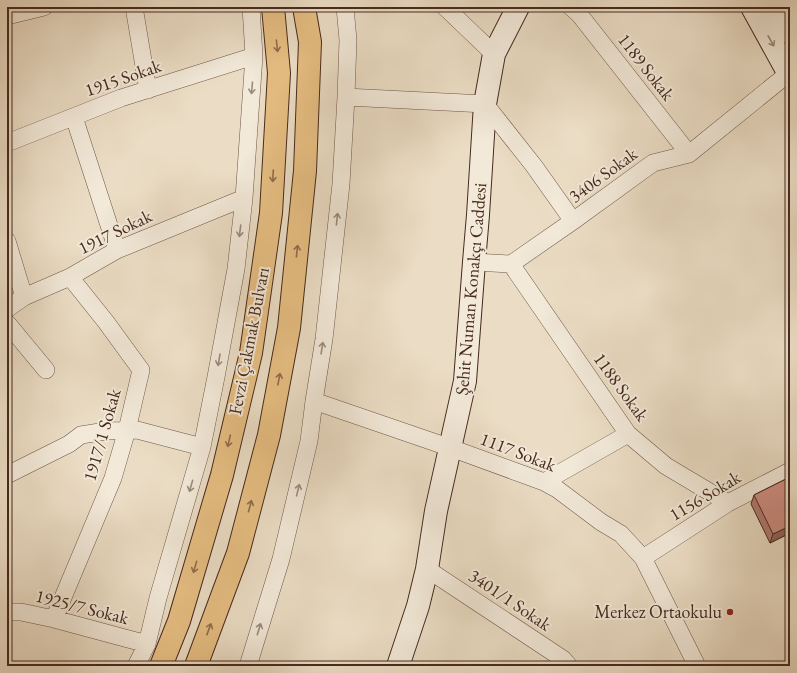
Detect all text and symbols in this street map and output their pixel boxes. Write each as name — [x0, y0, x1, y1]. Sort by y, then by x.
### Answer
street label: 1189 Sokak — [613, 28, 680, 105]
one-way arrow — [767, 35, 775, 47]
one-way arrow — [273, 39, 280, 52]
street label: 1915 Sokak — [82, 54, 165, 101]
one-way arrow — [248, 81, 256, 94]
street label: 3406 Sokak — [564, 142, 642, 207]
one-way arrow — [270, 169, 277, 182]
street label: Şehit Numan Konakçı Caddesi — [450, 181, 491, 396]
street label: 1917 Sokak — [74, 204, 156, 259]
one-way arrow — [333, 213, 341, 226]
one-way arrow — [236, 224, 244, 237]
one-way arrow — [293, 245, 300, 258]
street label: Fevzi Çakmak Bulvarı — [223, 265, 274, 417]
one-way arrow — [318, 342, 326, 355]
street label: 1188 Sokak — [589, 348, 654, 426]
one-way arrow — [215, 353, 223, 366]
one-way arrow — [275, 373, 283, 386]
street label: 1917/1 Sokak — [77, 385, 126, 484]
street label: 1117 Sokak — [477, 427, 560, 477]
one-way arrow — [225, 435, 233, 448]
street label: 1156 Sokak — [665, 465, 745, 526]
one-way arrow — [187, 480, 194, 493]
one-way arrow — [294, 484, 302, 497]
one-way arrow — [247, 500, 254, 513]
one-way arrow — [191, 560, 198, 573]
street label: 3401/1 Sokak — [464, 563, 557, 636]
street label: 1925/7 Sokak — [33, 584, 132, 629]
place label: Merkez Ortaokulu — [594, 600, 723, 623]
marker: Merkez Ortaokulu — [725, 607, 735, 617]
one-way arrow — [256, 622, 263, 635]
one-way arrow — [206, 624, 214, 636]

